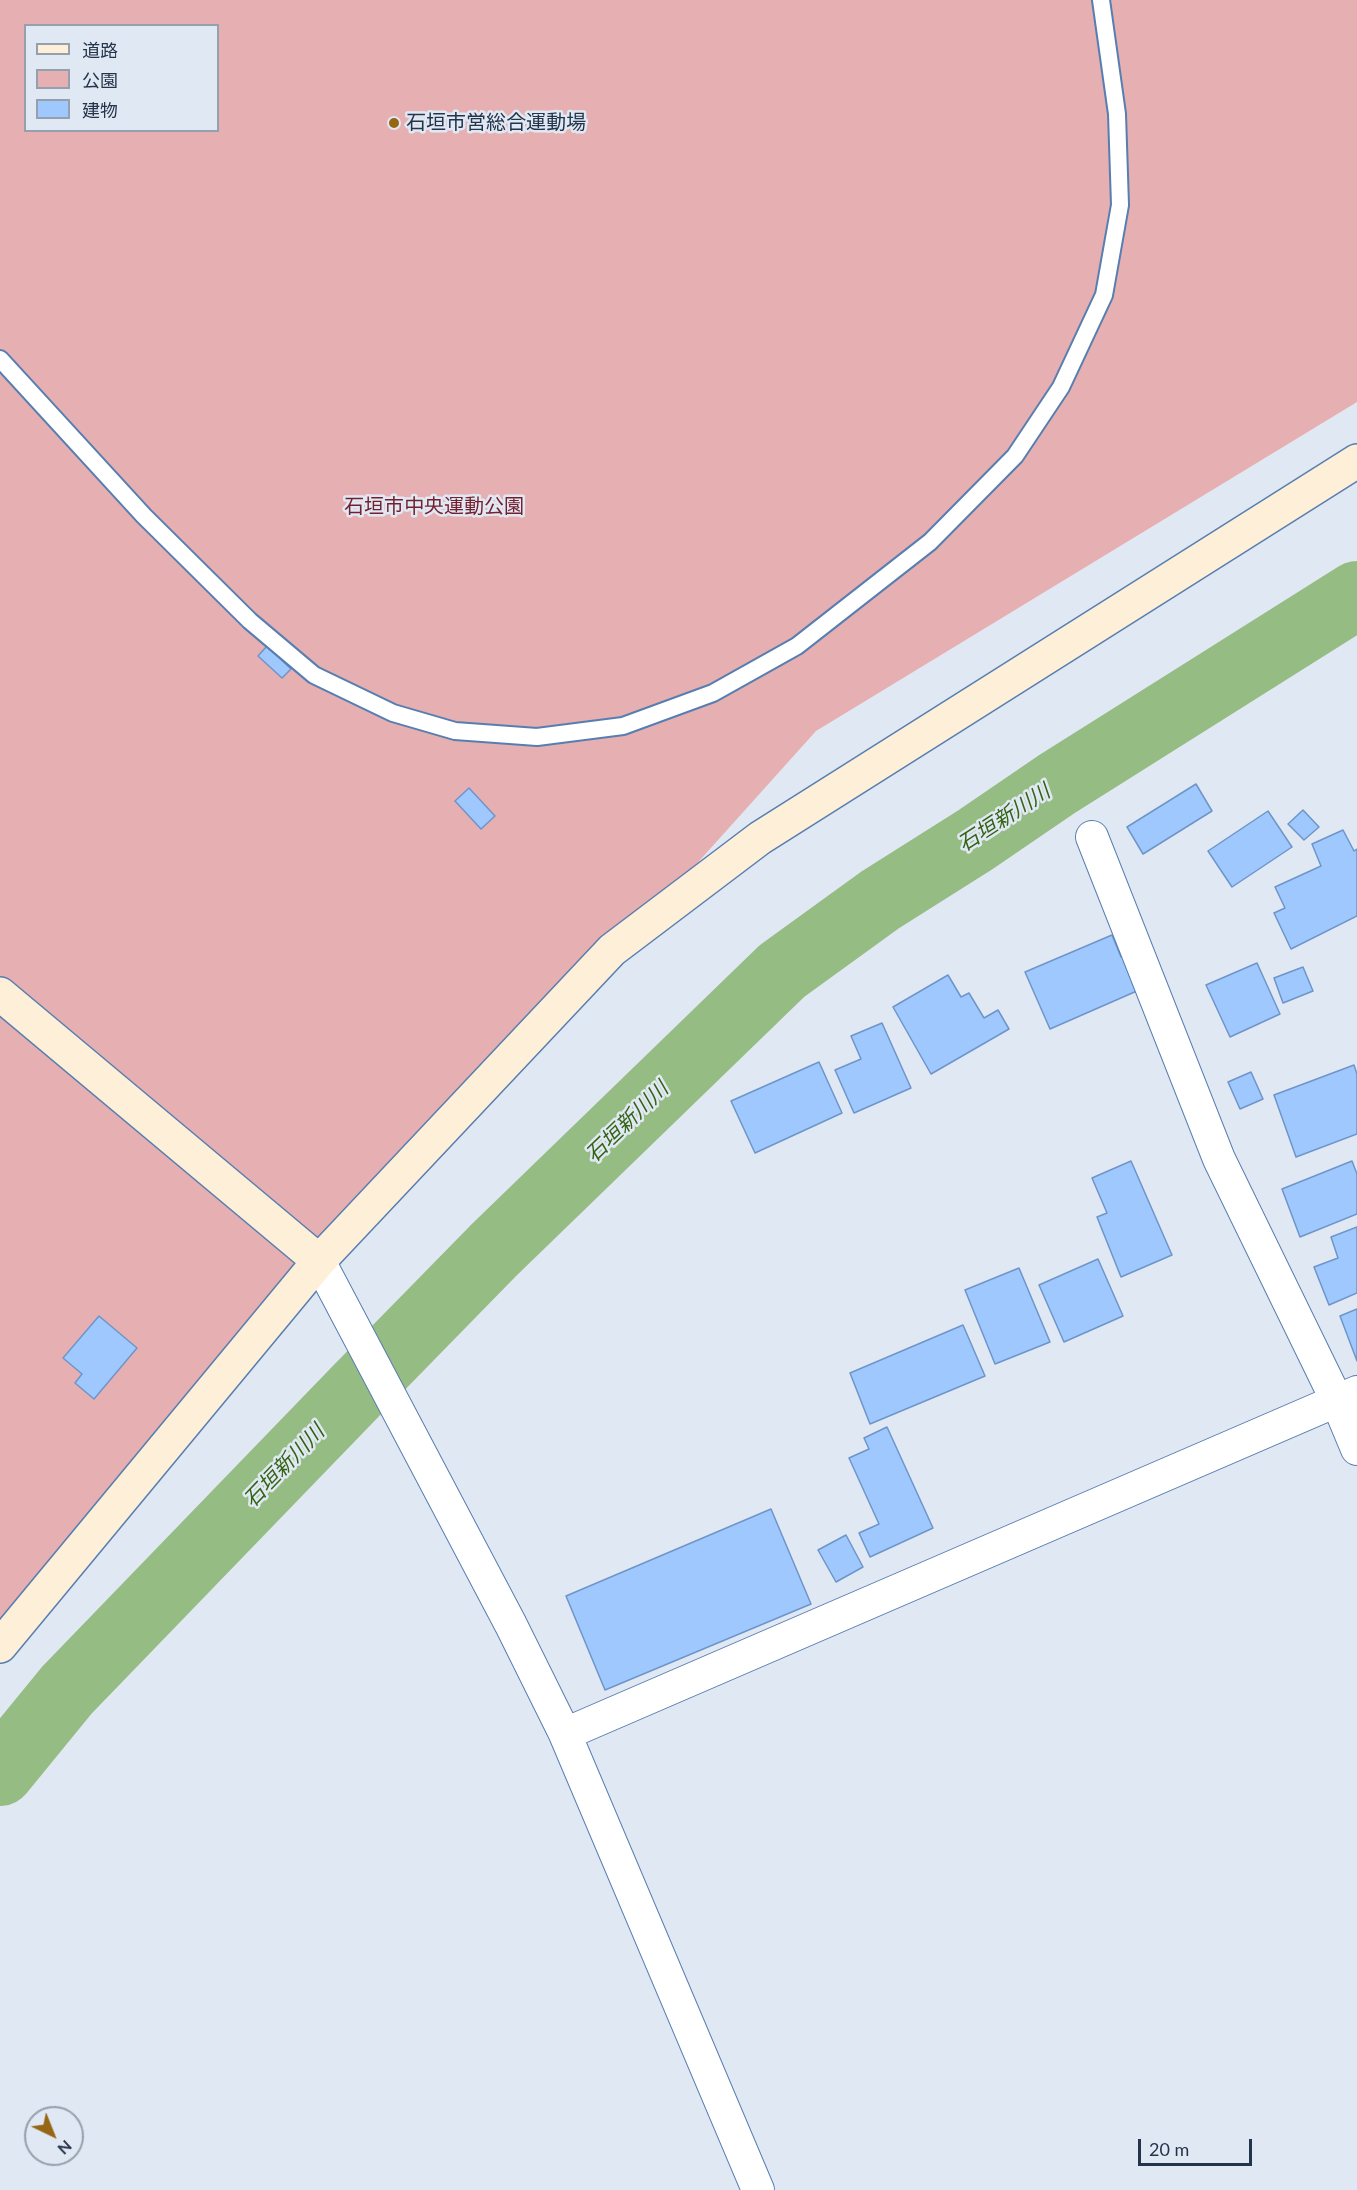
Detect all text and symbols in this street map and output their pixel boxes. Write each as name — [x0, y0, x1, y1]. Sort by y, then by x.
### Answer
legend — [24, 24, 219, 132]
text: 道路 — [82, 39, 118, 61]
text: 公園 — [82, 69, 118, 91]
text: 建物 — [82, 99, 118, 121]
place label: 石垣市営総合運動場 — [406, 111, 586, 135]
marker: 石垣市営総合運動場 — [387, 116, 401, 130]
park label: 石垣市中央運動公園 — [344, 495, 524, 519]
water label: 石垣新川川 — [953, 779, 1055, 857]
water label: 石垣新川川 — [580, 1076, 674, 1168]
water label: 石垣新川川 — [238, 1419, 330, 1513]
north arrow — [24, 2106, 84, 2166]
scale bar — [1141, 2127, 1255, 2165]
text: N — [54, 2137, 76, 2159]
text: 20 m — [1149, 2138, 1189, 2160]

